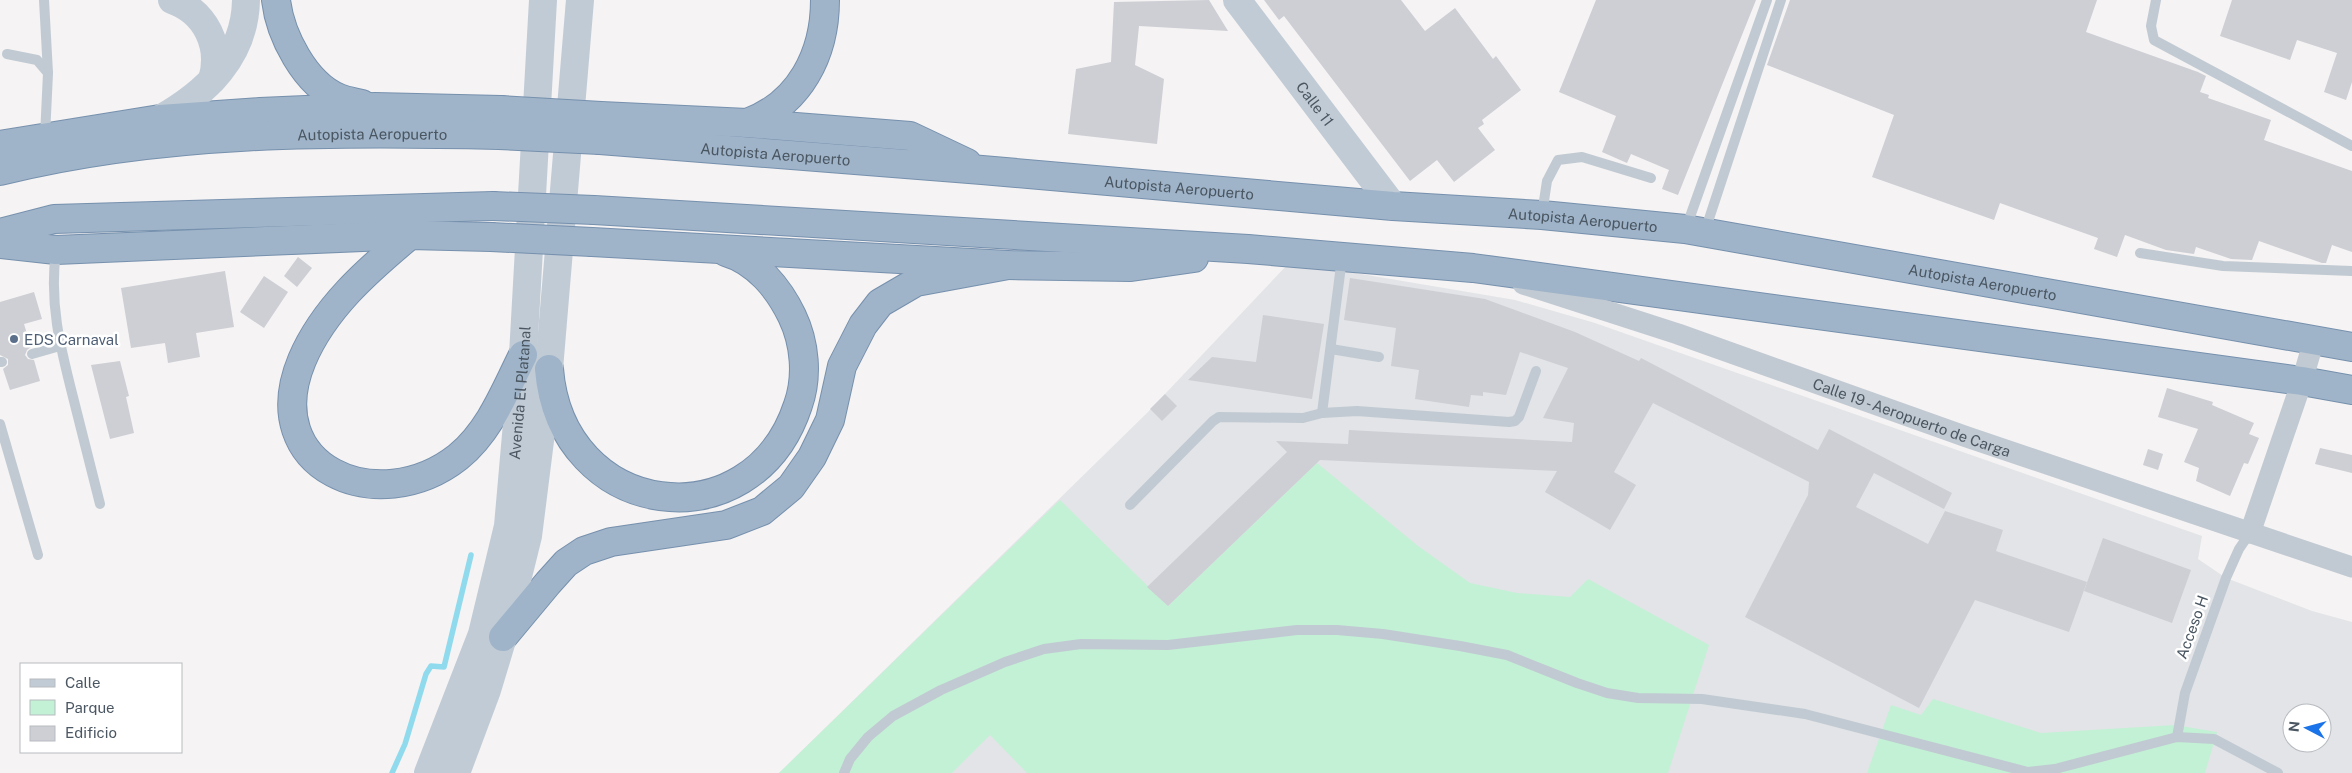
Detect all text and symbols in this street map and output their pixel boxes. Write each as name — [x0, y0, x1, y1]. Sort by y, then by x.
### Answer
street label: Calle 11 — [1293, 78, 1338, 129]
street label: Autopista Aeropuerto — [297, 125, 448, 143]
street label: Autopista Aeropuerto — [700, 139, 851, 168]
street label: Autopista Aeropuerto — [1103, 172, 1255, 202]
street label: Autopista Aeropuerto — [1507, 204, 1658, 235]
street label: Autopista Aeropuerto — [1907, 260, 2058, 303]
street label: Avenida El Platanal — [505, 325, 533, 460]
place label: EDS Carnaval — [24, 331, 119, 348]
marker: EDS Carnaval — [8, 333, 20, 345]
street label: Calle 19 - Aeropuerto de Carga — [1811, 374, 2013, 460]
street label: Acceso H — [2173, 593, 2211, 661]
legend — [20, 663, 182, 753]
text: Calle — [65, 674, 101, 691]
text: Parque — [65, 699, 115, 716]
north arrow — [2282, 703, 2332, 753]
text: N — [2286, 720, 2303, 733]
text: Edificio — [65, 724, 117, 741]

